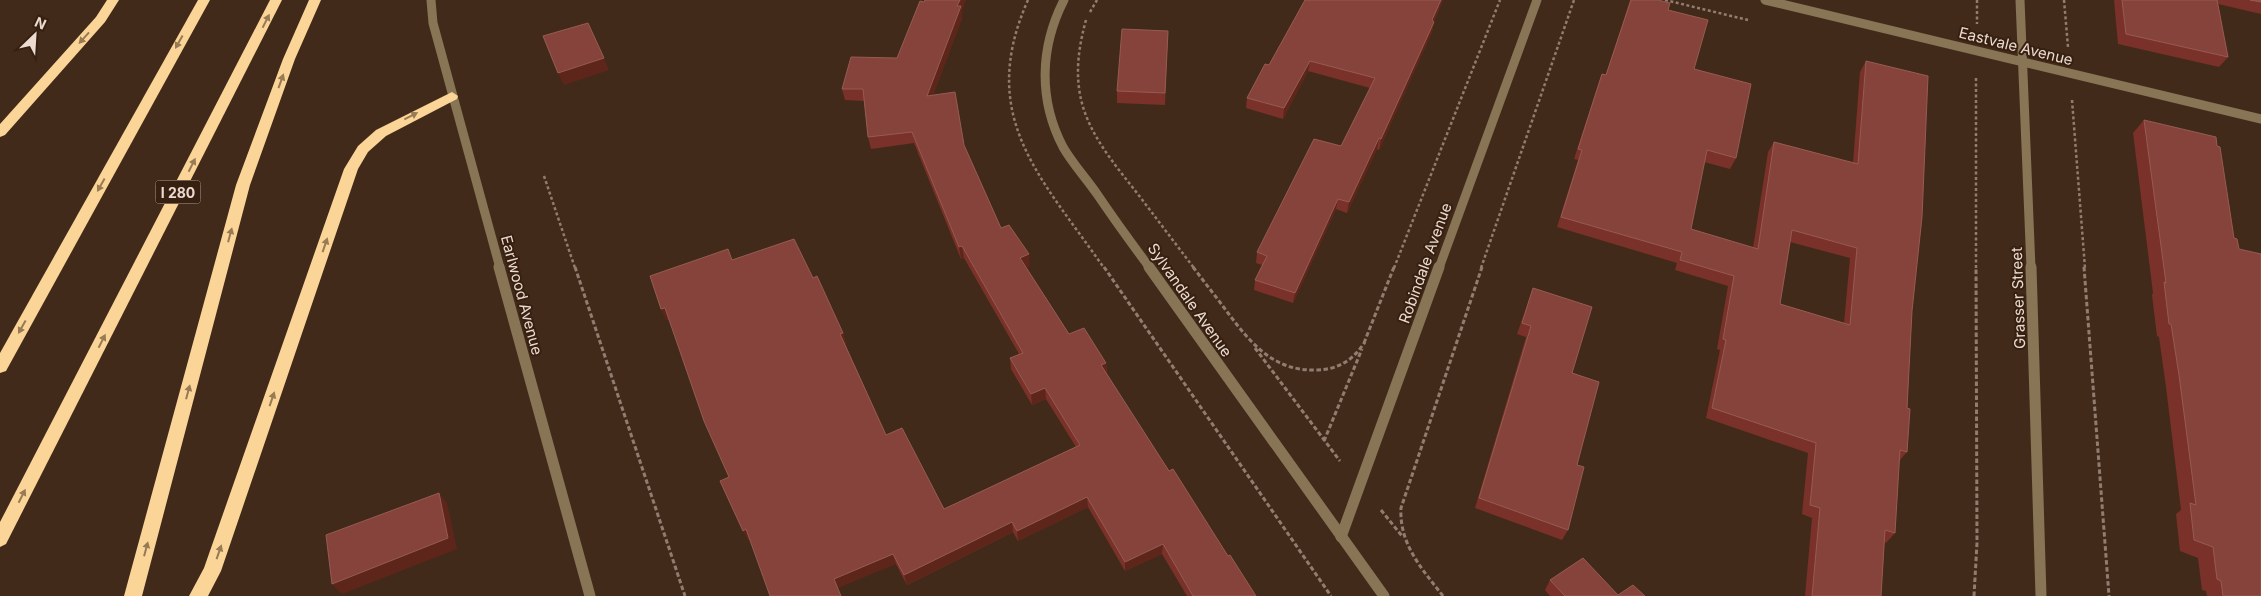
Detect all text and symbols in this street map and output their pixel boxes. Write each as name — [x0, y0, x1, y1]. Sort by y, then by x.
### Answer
north arrow — [10, 10, 60, 60]
text: N — [32, 13, 49, 33]
one-way arrow — [262, 13, 270, 28]
street label: Eastvale Avenue — [1957, 23, 2075, 69]
one-way arrow — [78, 32, 89, 45]
one-way arrow — [175, 36, 184, 49]
one-way arrow — [277, 73, 285, 88]
one-way arrow — [404, 112, 418, 120]
one-way arrow — [188, 158, 196, 172]
one-way arrow — [97, 177, 105, 192]
road number: I 280 — [156, 180, 200, 203]
street label: Robindale Avenue — [1394, 200, 1456, 326]
one-way arrow — [226, 228, 234, 243]
street label: Earlwood Avenue — [497, 233, 547, 357]
one-way arrow — [321, 237, 329, 252]
street label: Sylvandale Avenue — [1144, 240, 1236, 360]
street label: Grasser Street — [2007, 247, 2029, 349]
one-way arrow — [18, 319, 26, 334]
one-way arrow — [98, 334, 106, 348]
one-way arrow — [184, 384, 192, 400]
one-way arrow — [269, 391, 276, 406]
one-way arrow — [18, 489, 26, 503]
one-way arrow — [142, 541, 150, 556]
one-way arrow — [215, 544, 223, 559]

